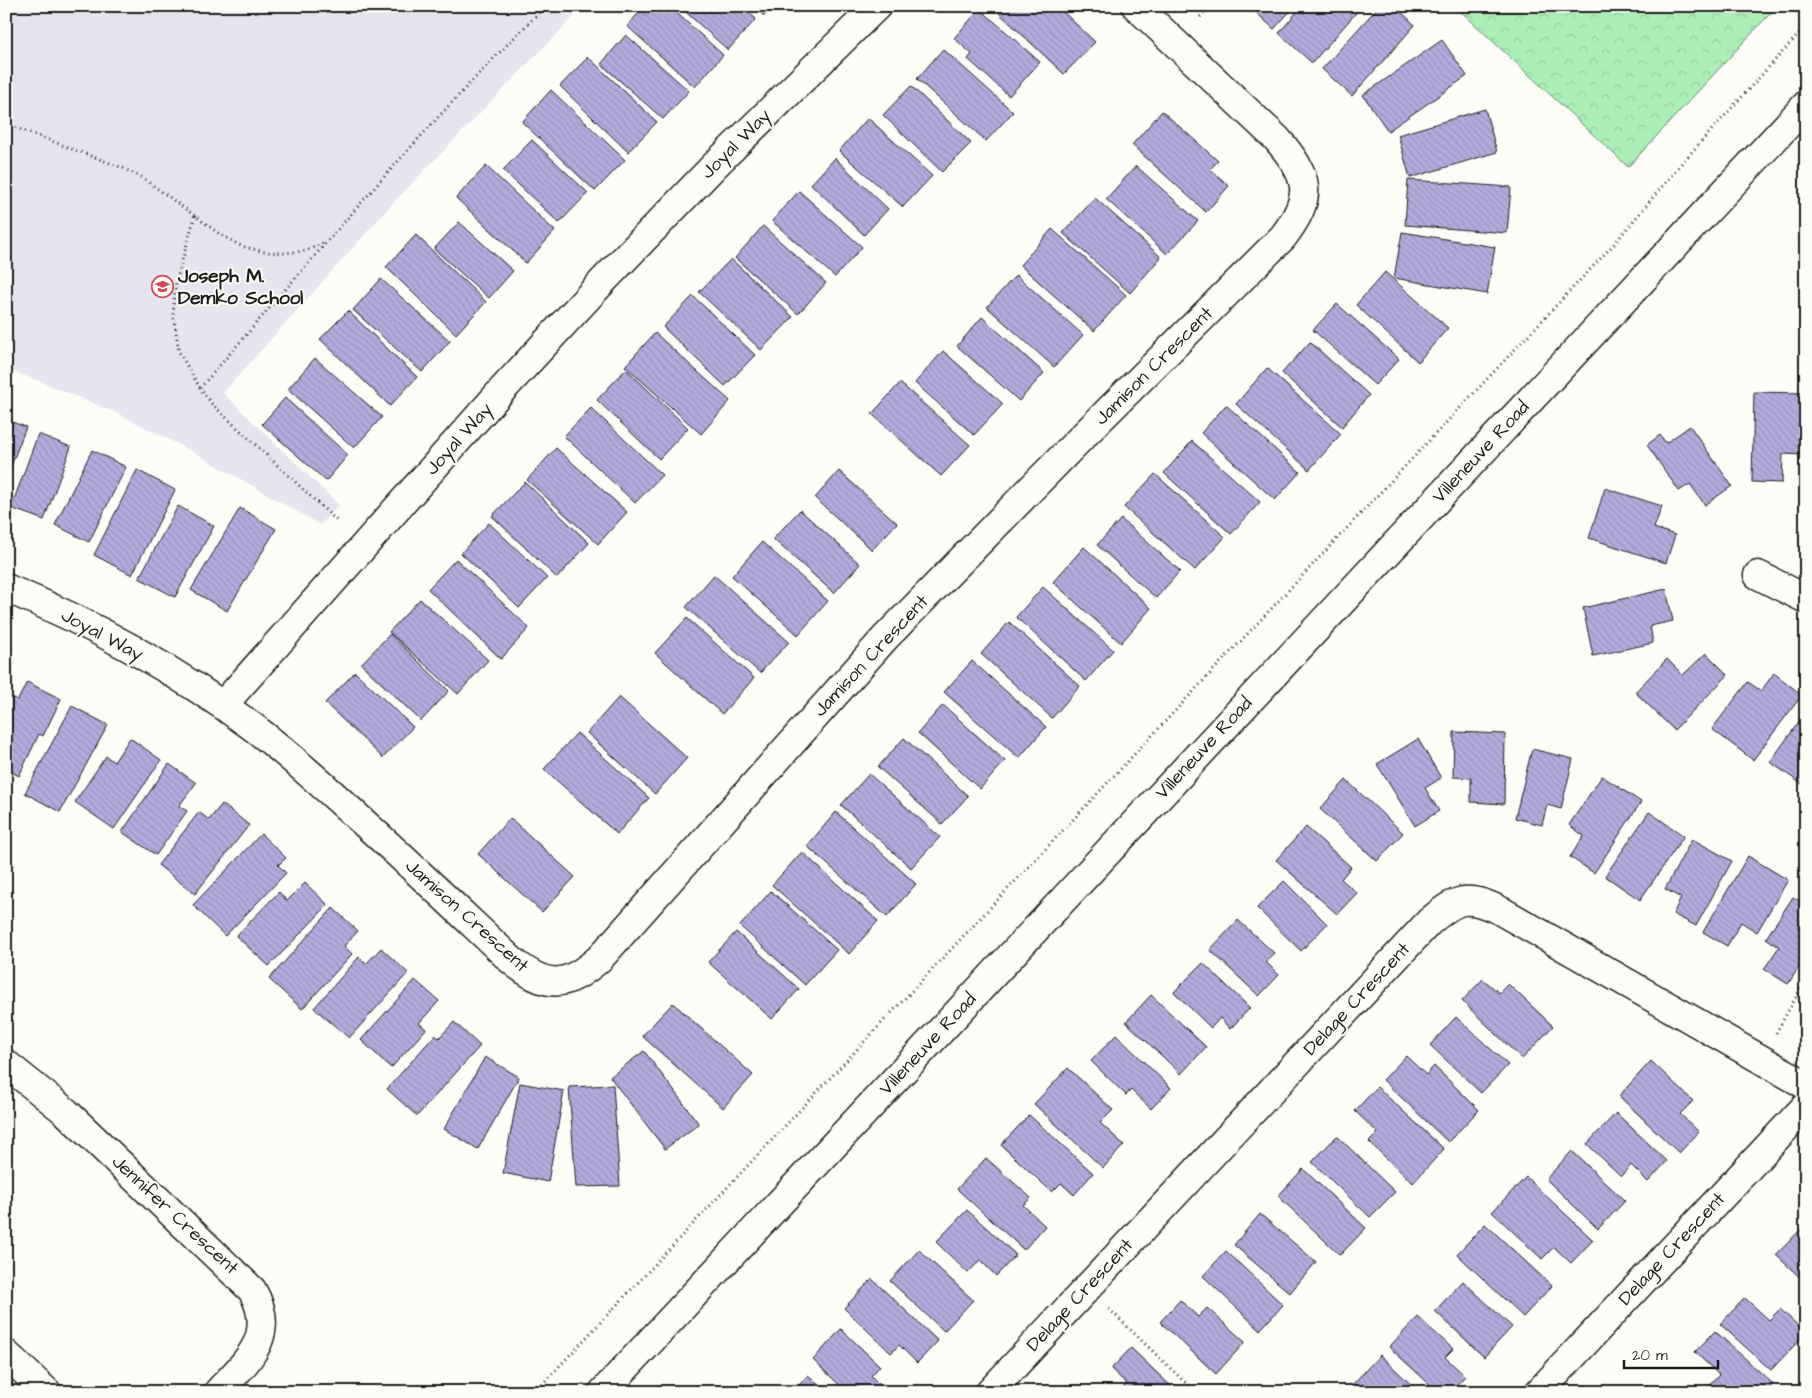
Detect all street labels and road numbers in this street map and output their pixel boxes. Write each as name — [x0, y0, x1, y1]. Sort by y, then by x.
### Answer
street label: Joyal Way — [695, 102, 778, 186]
street label: Jamison Crescent — [1089, 300, 1220, 431]
street label: Villeneuve Road — [1426, 394, 1536, 509]
street label: Joyal Way — [419, 396, 500, 482]
street label: Jamison Crescent — [807, 589, 935, 723]
street label: Joyal Way — [56, 602, 148, 669]
street label: Villeneuve Road — [1149, 690, 1259, 805]
street label: Jamison Crescent — [399, 853, 535, 979]
street label: Delage Crescent — [1297, 936, 1418, 1062]
street label: Villeneuve Road — [873, 986, 983, 1101]
street label: Jennifer Crescent — [105, 1149, 245, 1281]
street label: Delage Crescent — [1612, 1186, 1733, 1312]
street label: Delage Crescent — [1020, 1232, 1141, 1358]

